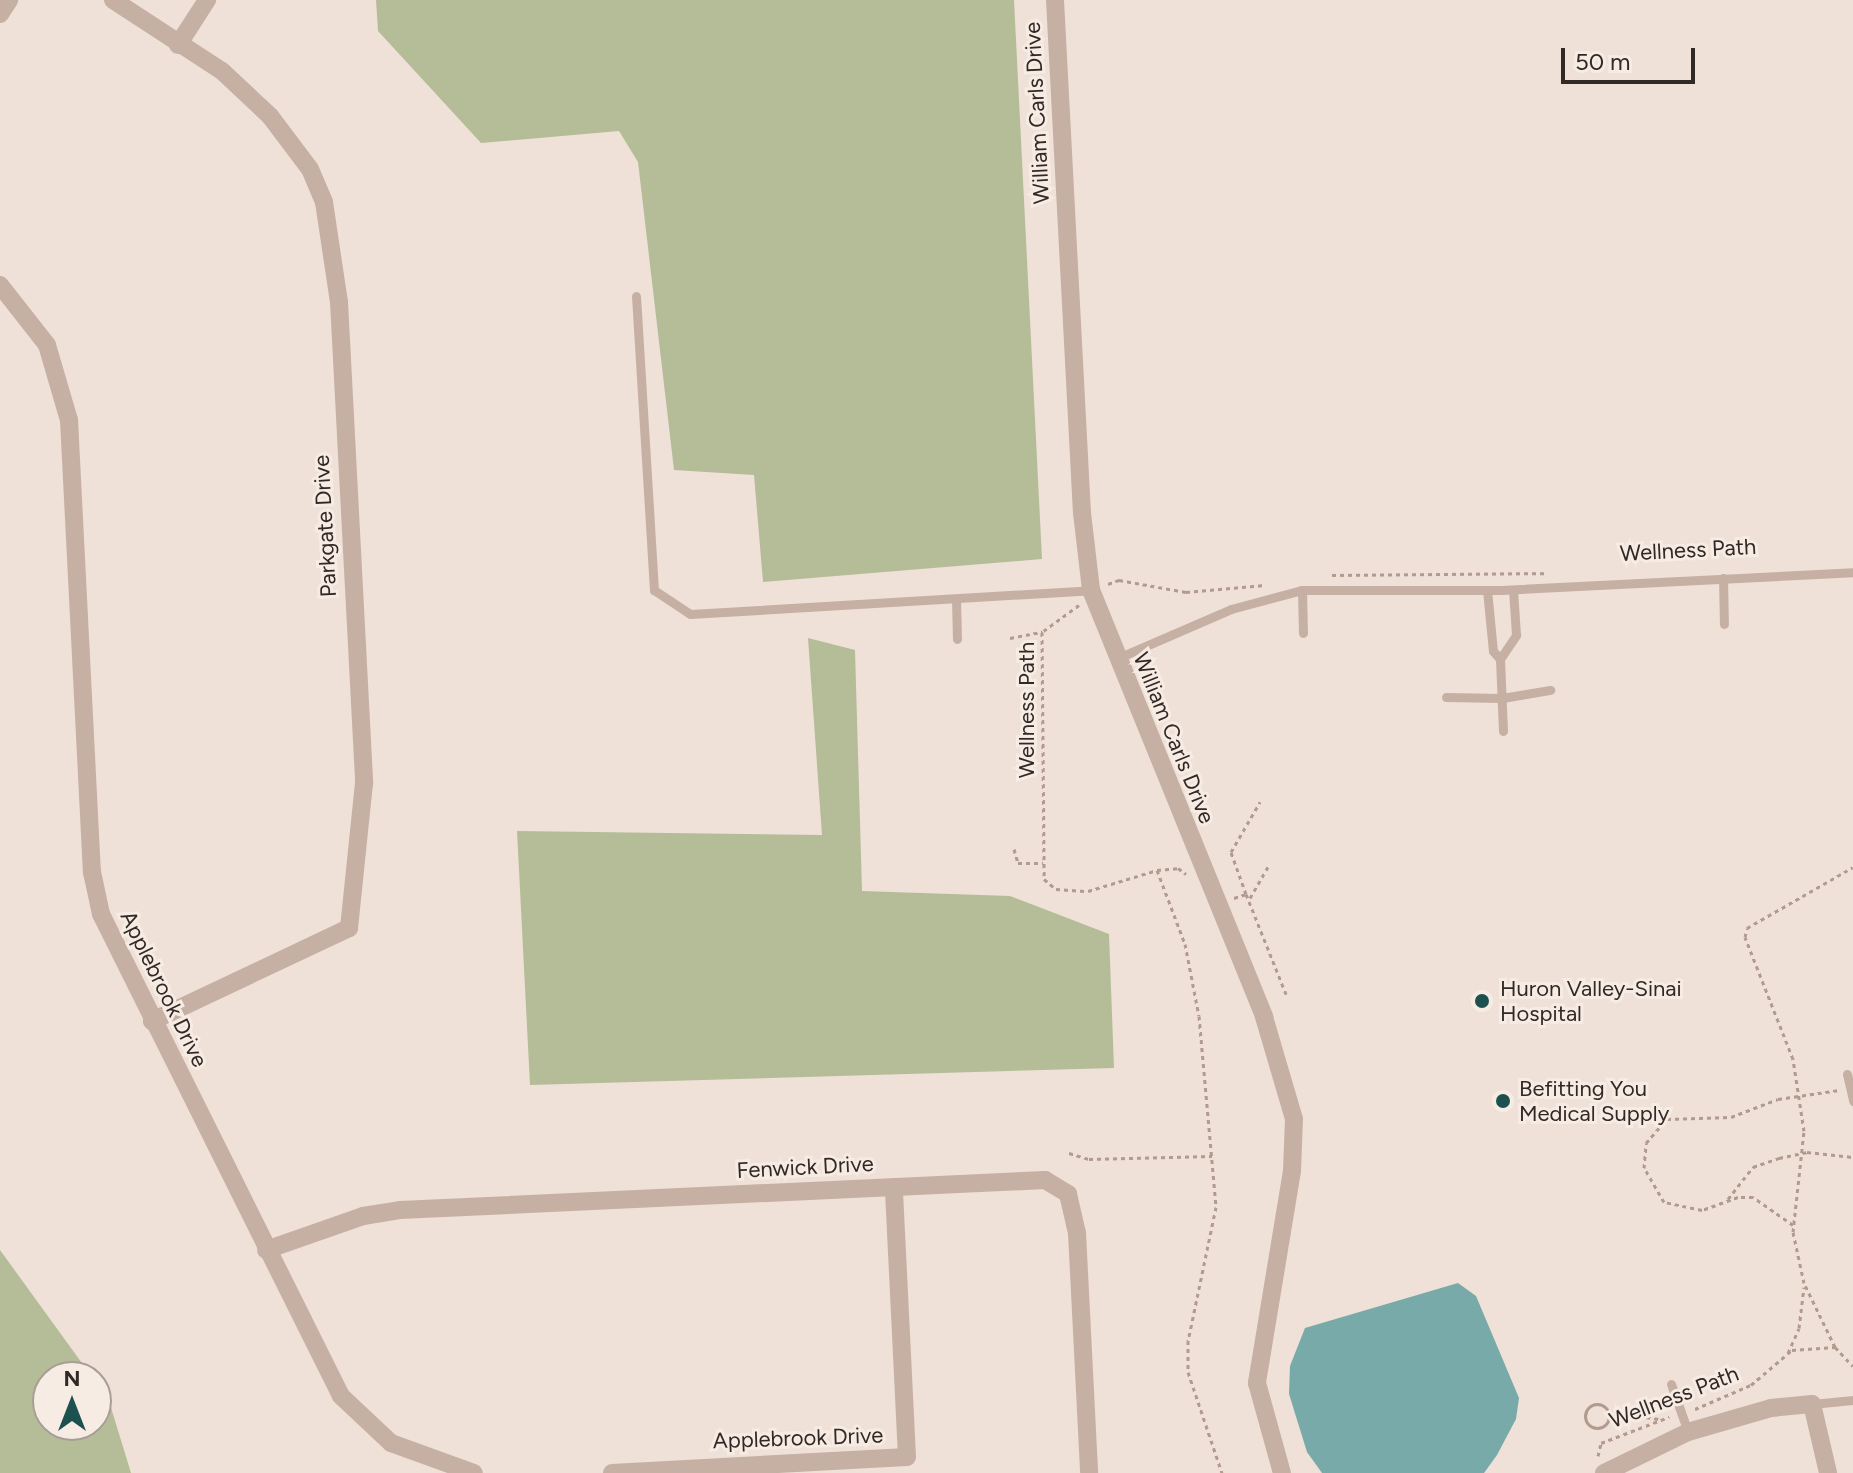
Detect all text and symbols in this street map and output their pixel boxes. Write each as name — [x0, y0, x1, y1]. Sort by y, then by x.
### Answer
street label: William Carls Drive — [1019, 21, 1055, 205]
scale bar — [1565, 32, 1699, 82]
text: 50 m — [1575, 47, 1631, 76]
street label: Parkgate Drive — [308, 454, 342, 598]
street label: Wellness Path — [1619, 533, 1757, 567]
street label: Wellness Path — [1014, 642, 1040, 778]
street label: William Carls Drive — [1128, 649, 1220, 827]
street label: Applebrook Drive — [115, 907, 213, 1071]
place label: Huron Valley-Sinai Hospital — [1500, 975, 1682, 1026]
marker: Huron Valley-Sinai Hospital — [1471, 990, 1493, 1012]
place label: Befitting You Medical Supply — [1519, 1075, 1669, 1126]
marker: Befitting You Medical Supply — [1494, 1092, 1512, 1110]
street label: Fenwick Drive — [736, 1150, 874, 1184]
street label: Wellness Path — [1606, 1360, 1742, 1434]
north arrow — [32, 1361, 112, 1441]
text: N — [63, 1365, 81, 1392]
street label: Applebrook Drive — [712, 1422, 884, 1454]

